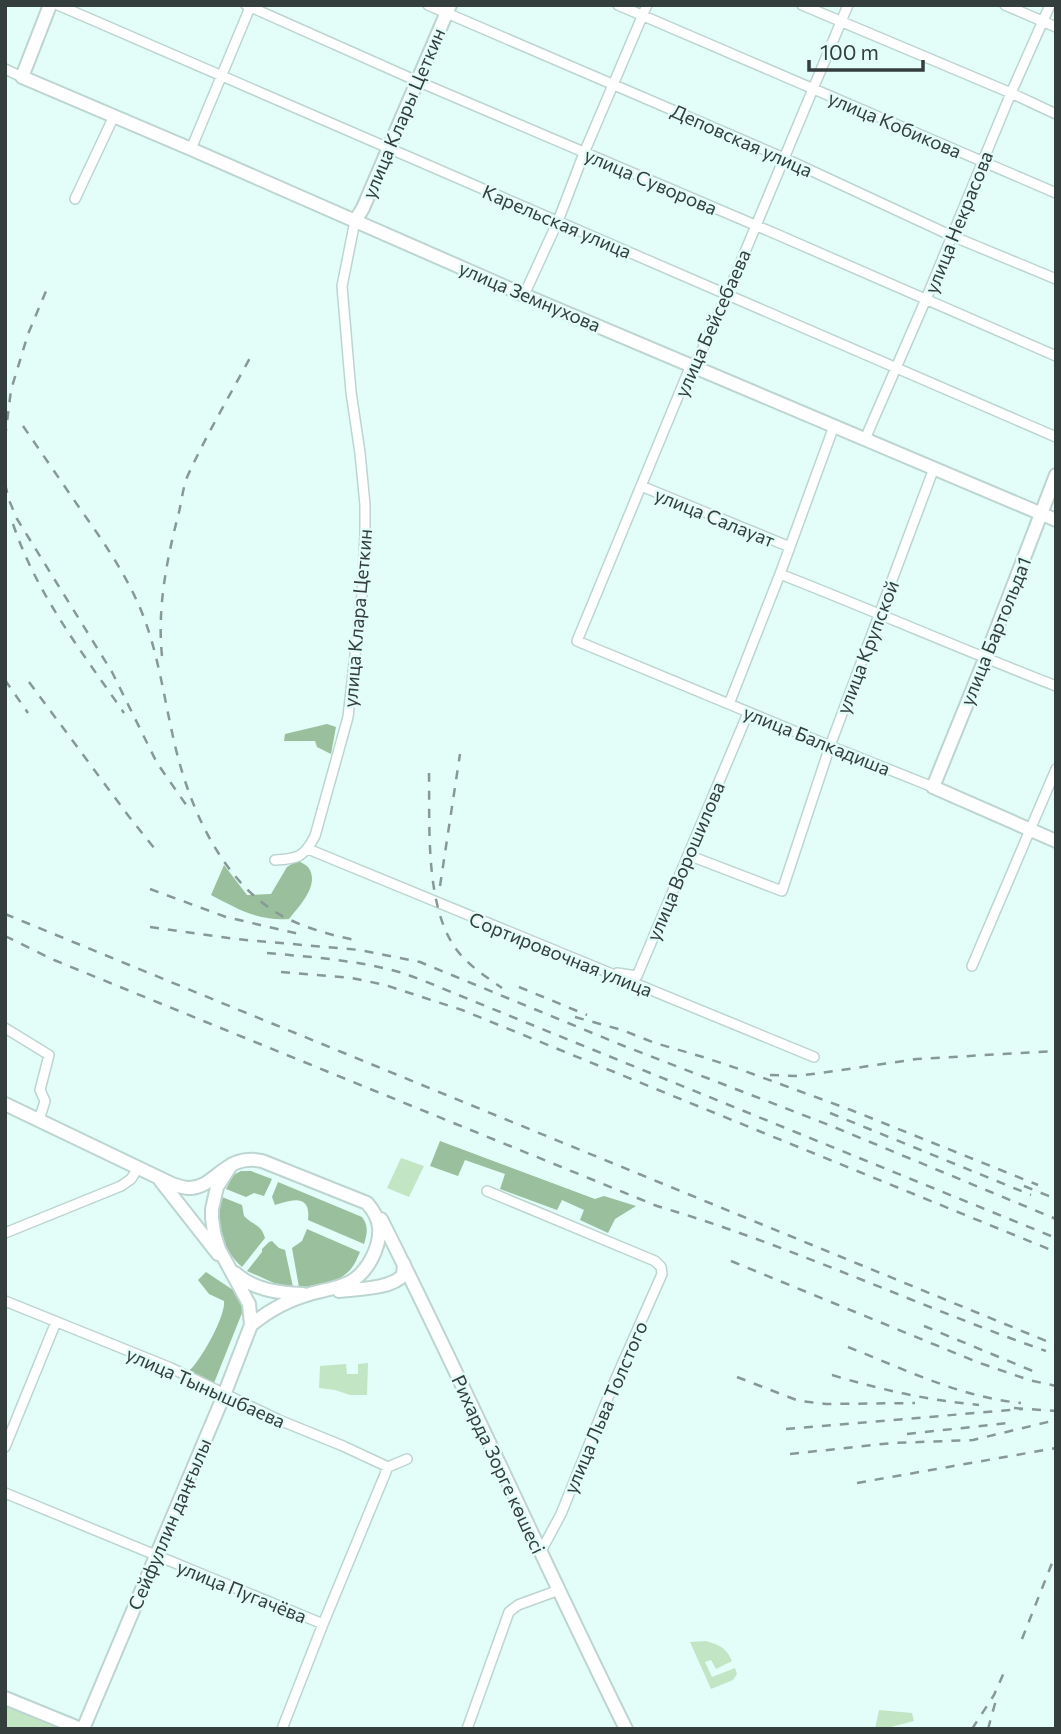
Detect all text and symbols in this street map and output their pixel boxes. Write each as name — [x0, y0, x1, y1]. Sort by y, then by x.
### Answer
street label: улица Клары Цеткин — [357, 24, 449, 202]
scale bar — [809, 28, 923, 72]
text: 100 m — [820, 39, 879, 64]
street label: улица Кобикова — [825, 86, 965, 162]
street label: Деповская улица — [668, 99, 816, 181]
street label: улица Суворова — [581, 143, 721, 219]
street label: улица Некрасова — [919, 147, 997, 297]
street label: Карельская улица — [479, 179, 635, 263]
street label: улица Бейсебаева — [669, 246, 755, 400]
street label: улица Земнухова — [456, 256, 604, 336]
street label: улица Салауат — [652, 482, 778, 552]
street label: улица Клара Цеткин — [338, 528, 376, 708]
street label: улица Бартольда1 — [955, 553, 1035, 709]
street label: улица Крупской — [831, 577, 903, 717]
street label: улица Балкадиша — [740, 700, 894, 780]
street label: улица Ворошилова — [641, 778, 729, 944]
street label: Сортировочная улица — [466, 907, 656, 1001]
street label: улица Льва Толстого — [558, 1317, 652, 1497]
street label: улица Тынышбаева — [123, 1342, 289, 1432]
street label: Рихарда Зорге көшесі — [447, 1371, 551, 1557]
street label: Сейфуллин даңғылы — [122, 1435, 216, 1613]
street label: улица Пугачёва — [174, 1555, 310, 1627]

